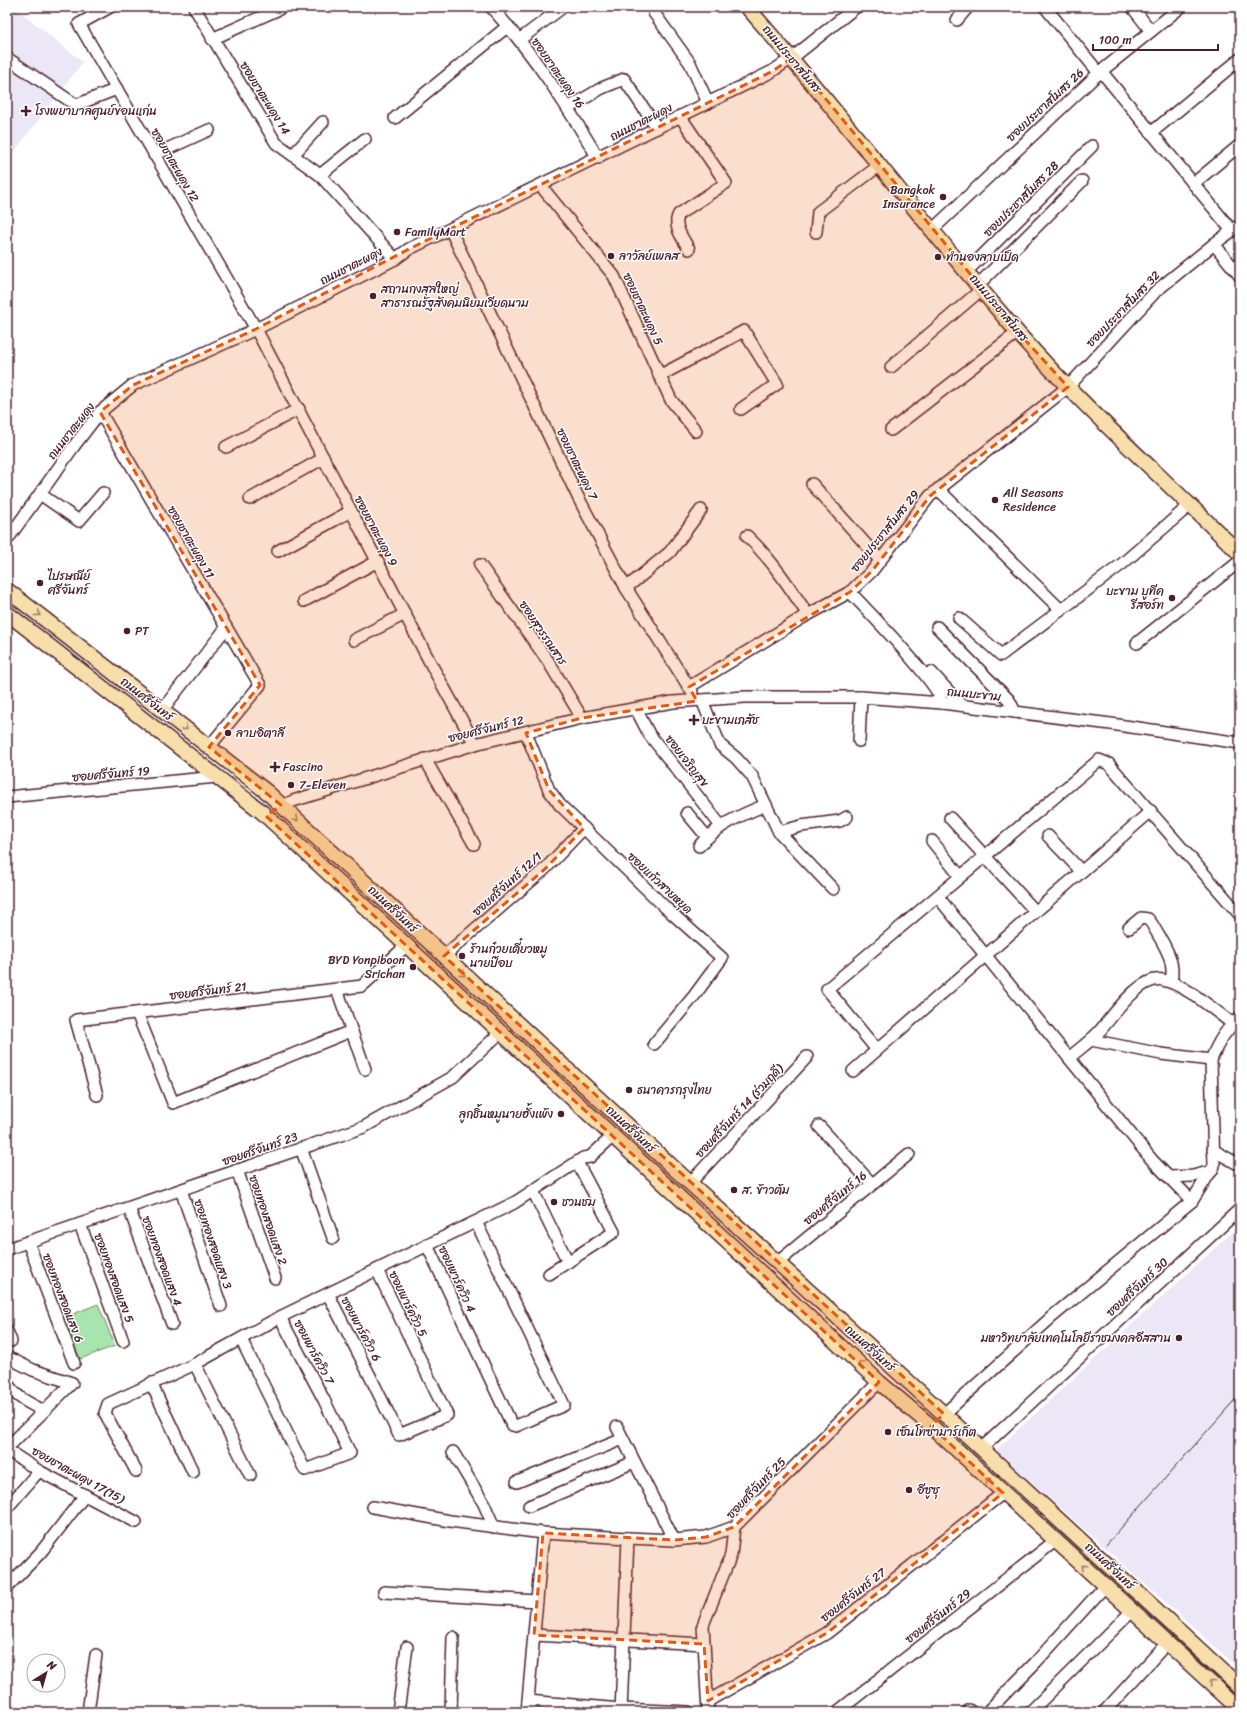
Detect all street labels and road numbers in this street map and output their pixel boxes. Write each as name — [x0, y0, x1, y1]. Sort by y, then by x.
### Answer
street label: ถนนประชาสโมสร — [757, 20, 828, 99]
street label: ซอยชาตะผดุง 16 — [525, 33, 591, 113]
street label: ซอยชาตะผดุง 14 — [234, 57, 297, 140]
street label: ซอยประชาสโมสร 26 — [1001, 63, 1089, 147]
street label: ถนนชาตะผดุง — [606, 97, 677, 147]
street label: ซอยชาตะผดุง 12 — [145, 124, 205, 206]
street label: ซอยประชาสโมสร 28 — [978, 156, 1064, 242]
street label: ถนนชาตะผดุง — [316, 241, 387, 291]
street label: ซอยประชาสโมสร 32 — [1080, 265, 1166, 353]
street label: ซอยชาตะผดุง 5 — [617, 269, 669, 349]
street label: ถนนประชาสโมสร — [964, 269, 1035, 348]
street label: ถนนชาตะผดุง — [41, 397, 101, 465]
street label: ซอยชาตะผดุง 7 — [550, 424, 604, 505]
street label: ซอยประชาสโมสร 29 — [845, 485, 925, 577]
street label: ซอยชาตะผดุง 9 — [348, 491, 404, 571]
street label: ซอยชาตะผดุง 11 — [161, 501, 221, 583]
street label: ซอยสุวรรณสาร — [513, 596, 573, 671]
street label: ถนนศรีจันทร์ — [116, 671, 180, 728]
street label: ถนนบะขาม — [946, 680, 1003, 708]
street label: ซอยศรีจันทร์ 12 — [446, 709, 526, 749]
street label: ซอยเจริญสุข — [659, 730, 715, 793]
street label: ซอยศรีจันทร์ 19 — [71, 760, 151, 788]
street label: ซอยศรีจันทร์ 12/1 — [467, 846, 547, 922]
street label: ซอยแก้วสายหยุด — [622, 847, 698, 919]
street label: ถนนศรีจันทร์ — [363, 880, 425, 940]
street label: ซอยศรีจันทร์ 21 — [168, 975, 248, 1007]
street label: ซอยศรีจันทร์ 14 (ร่วมฤดี) — [689, 1058, 789, 1163]
street label: ถนนศรีจันทร์ — [601, 1100, 663, 1160]
street label: ซอยศรีจันทร์ 23 — [219, 1126, 301, 1172]
street label: ซอยศรีจันทร์ 16 — [798, 1165, 872, 1231]
street label: ซอยทองสอดแสง 2 — [242, 1172, 294, 1268]
street label: ซอยทองสอดแสง 3 — [187, 1196, 239, 1292]
street label: ซอยทองสอดแสง 4 — [135, 1213, 189, 1310]
street label: ซอยทองสอดแสง 5 — [88, 1230, 140, 1326]
street label: ซอยพาร์ควิว 4 — [432, 1242, 482, 1317]
street label: ซอยทองสอดแสง 6 — [36, 1250, 90, 1346]
street label: ซอยศรีจันทร์ 30 — [1100, 1252, 1174, 1322]
street label: ซอยพาร์ควิว 5 — [382, 1267, 434, 1341]
street label: ซอยพาร์ควิว 6 — [335, 1292, 387, 1366]
street label: ซอยพาร์ควิว 7 — [288, 1315, 341, 1390]
street label: ถนนศรีจันทร์ — [839, 1319, 902, 1378]
street label: ซอยชาตะผดุง 17(15) — [27, 1440, 129, 1510]
street label: ซอยศรีจันทร์ 25 — [720, 1452, 792, 1524]
street label: ถนนศรีจันทร์ — [1080, 1537, 1142, 1597]
street label: ซอยศรีจันทร์ 27 — [815, 1561, 892, 1628]
street label: ซอยศรีจันทร์ 29 — [900, 1583, 976, 1649]

